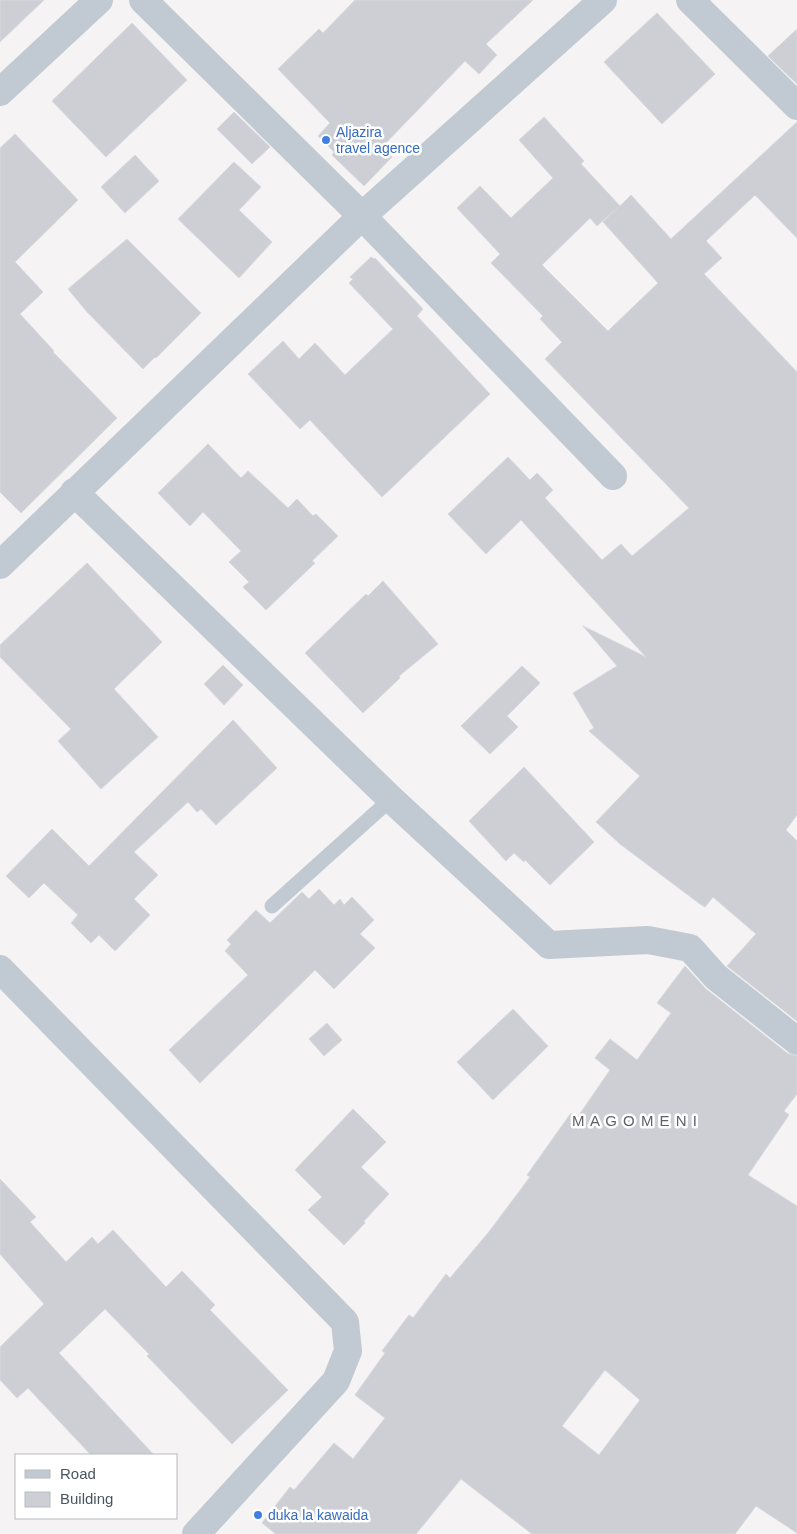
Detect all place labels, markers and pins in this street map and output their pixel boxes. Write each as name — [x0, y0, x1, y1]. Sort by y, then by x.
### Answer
place label: Aljazira travel agence — [336, 124, 420, 156]
marker: Aljazira travel agence — [320, 134, 332, 146]
place label: duka la kawaida — [268, 1507, 369, 1523]
marker: duka la kawaida — [252, 1509, 264, 1521]

